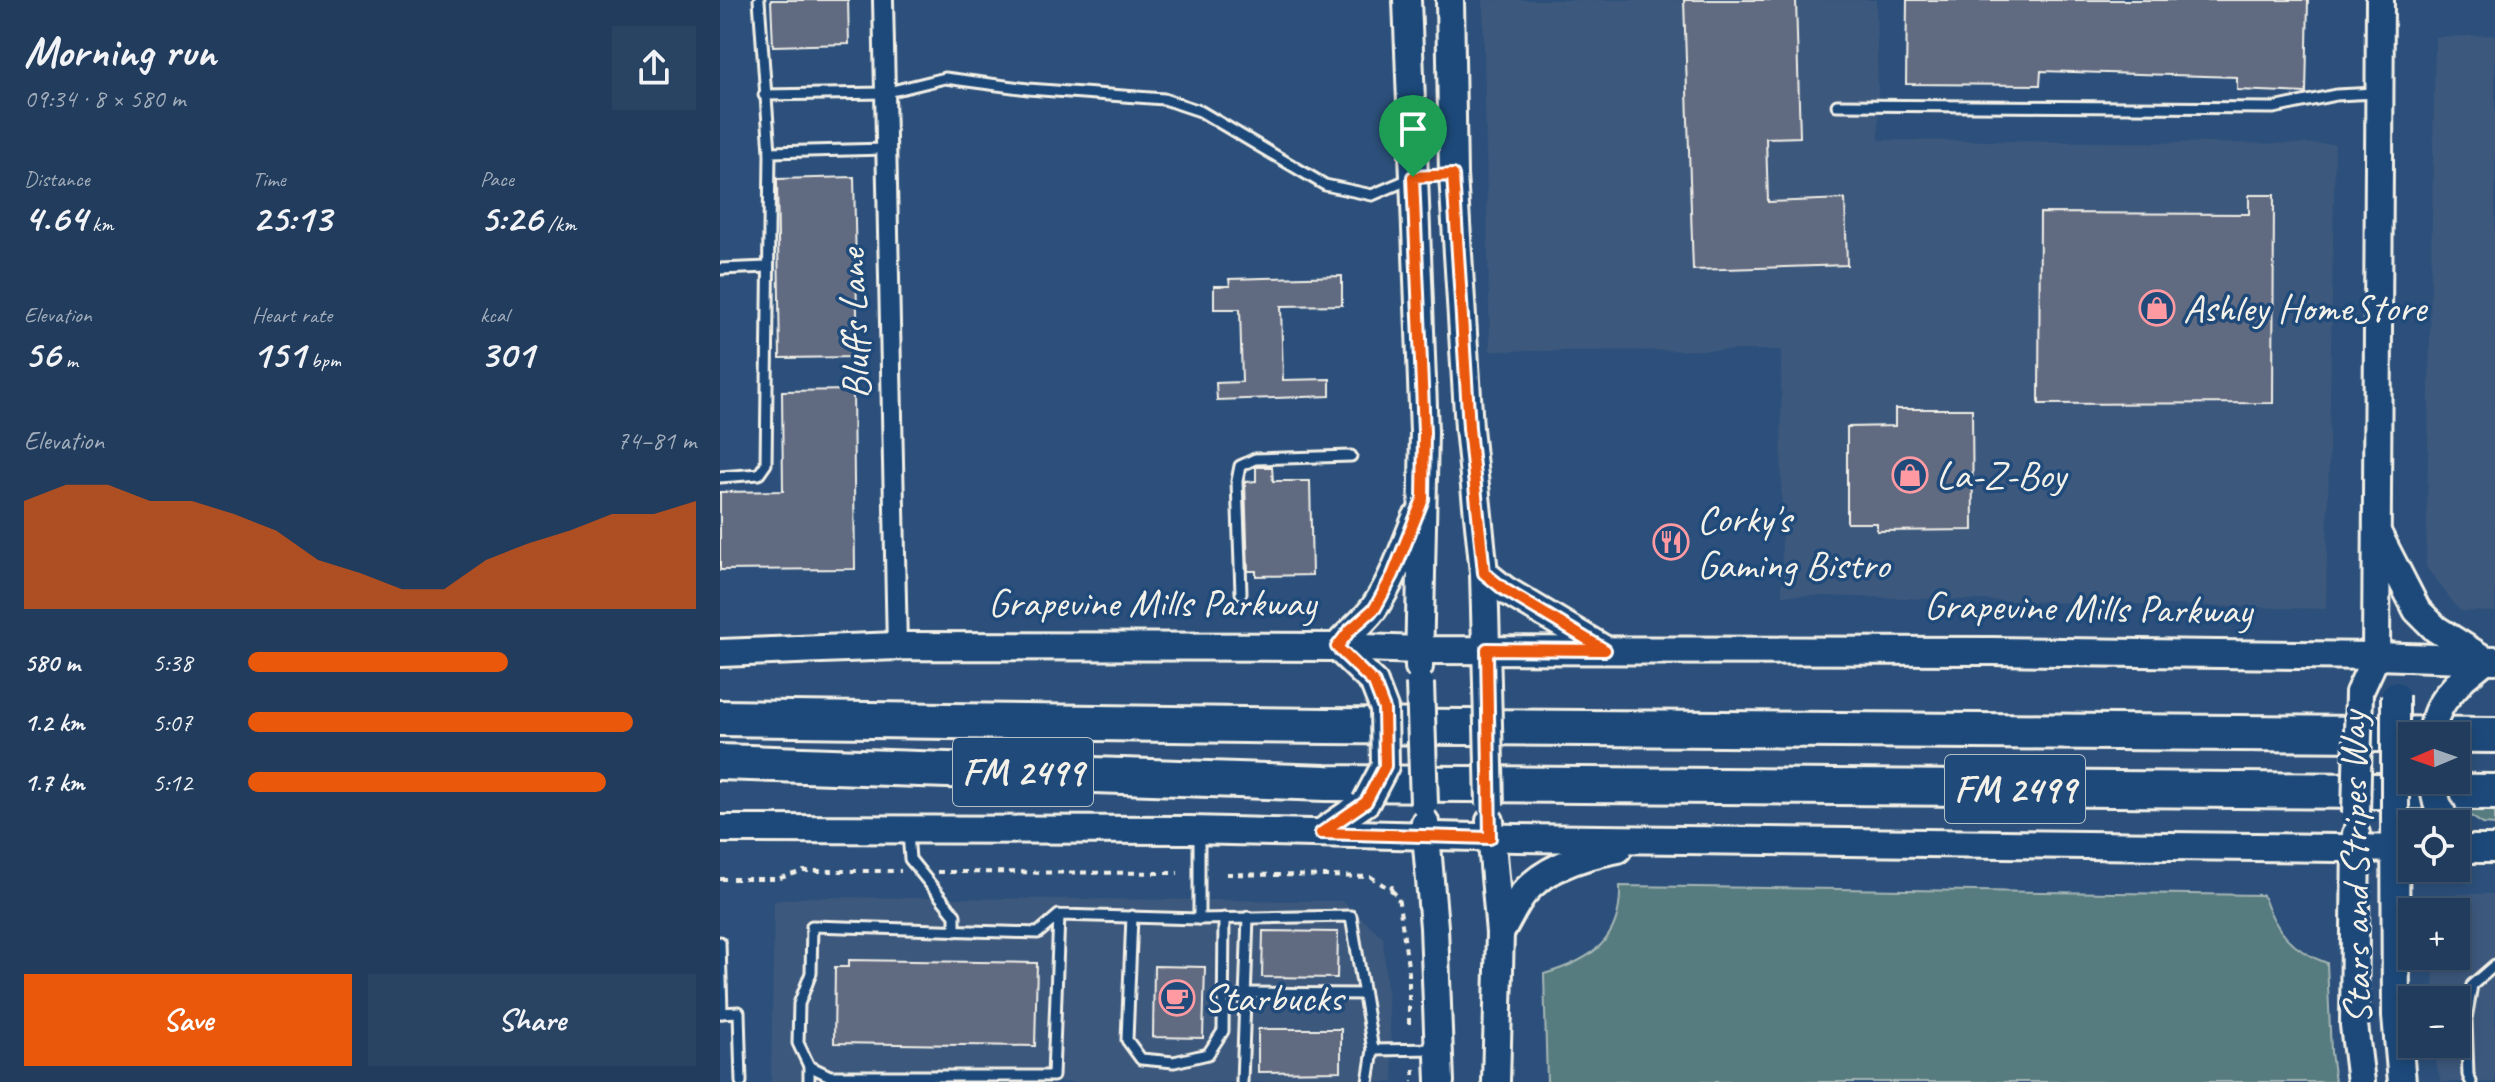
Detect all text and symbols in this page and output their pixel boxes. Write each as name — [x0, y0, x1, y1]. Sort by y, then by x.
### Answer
text: Morning run — [24, 24, 216, 79]
button: share — [612, 26, 696, 110]
text: 09:34 · 8 × 580 m — [24, 82, 185, 115]
pin — [1379, 95, 1447, 177]
icon: arrive — [1391, 107, 1435, 151]
text: Distance — [24, 165, 90, 193]
text: Time — [252, 165, 286, 193]
text: Pace — [480, 165, 514, 193]
text: 4.64 — [24, 193, 87, 243]
text: 25:13 — [252, 193, 331, 243]
text: 5:26 — [480, 193, 542, 243]
text: km — [87, 210, 114, 238]
text: /km — [542, 210, 576, 238]
street label: Bluffs Lane — [826, 245, 882, 400]
place label: Ashley HomeStore — [2183, 283, 2429, 333]
shop icon: Ashley HomeStore — [2138, 289, 2176, 327]
text: Elevation — [24, 301, 92, 329]
text: Heart rate — [252, 301, 332, 329]
text: kcal — [480, 301, 509, 329]
text: 56 — [24, 329, 60, 379]
text: 151 — [252, 329, 305, 379]
text: 301 — [480, 329, 534, 379]
text: m — [60, 346, 78, 374]
text: bpm — [305, 346, 341, 374]
text: Elevation — [24, 424, 104, 457]
text: 74–81 m — [617, 424, 696, 457]
place label: La-Z-Boy — [1936, 450, 2069, 500]
shop icon: La-Z-Boy — [1891, 456, 1929, 494]
place label: Corky's Gaming Bistro — [1697, 494, 1891, 590]
restaurant icon: Corky's Gaming Bistro — [1652, 523, 1690, 561]
street label: Grapevine Mills Parkway — [988, 578, 1318, 628]
street label: Grapevine Mills Parkway — [1924, 580, 2255, 636]
text: 580 m — [24, 646, 80, 679]
text: 5:38 — [152, 646, 192, 679]
text: 1.2 km — [24, 706, 84, 739]
text: 5:07 — [152, 706, 192, 739]
street label: Stars and Stripes Way — [2327, 708, 2383, 1025]
north arrow — [2398, 722, 2470, 794]
map controls — [2398, 722, 2470, 1058]
road number: FM 2499 — [953, 738, 1093, 806]
road number: FM 2499 — [1945, 755, 2085, 823]
text: 1.7 km — [24, 766, 84, 799]
text: 5:12 — [152, 766, 192, 799]
button: locate — [2398, 810, 2470, 882]
button: + — [2398, 898, 2470, 970]
place label: Starbucks — [1203, 973, 1346, 1023]
button: Save — [24, 974, 352, 1066]
button: Share — [368, 974, 696, 1066]
cafe icon: Starbucks — [1158, 979, 1196, 1017]
button: − — [2398, 986, 2470, 1058]

